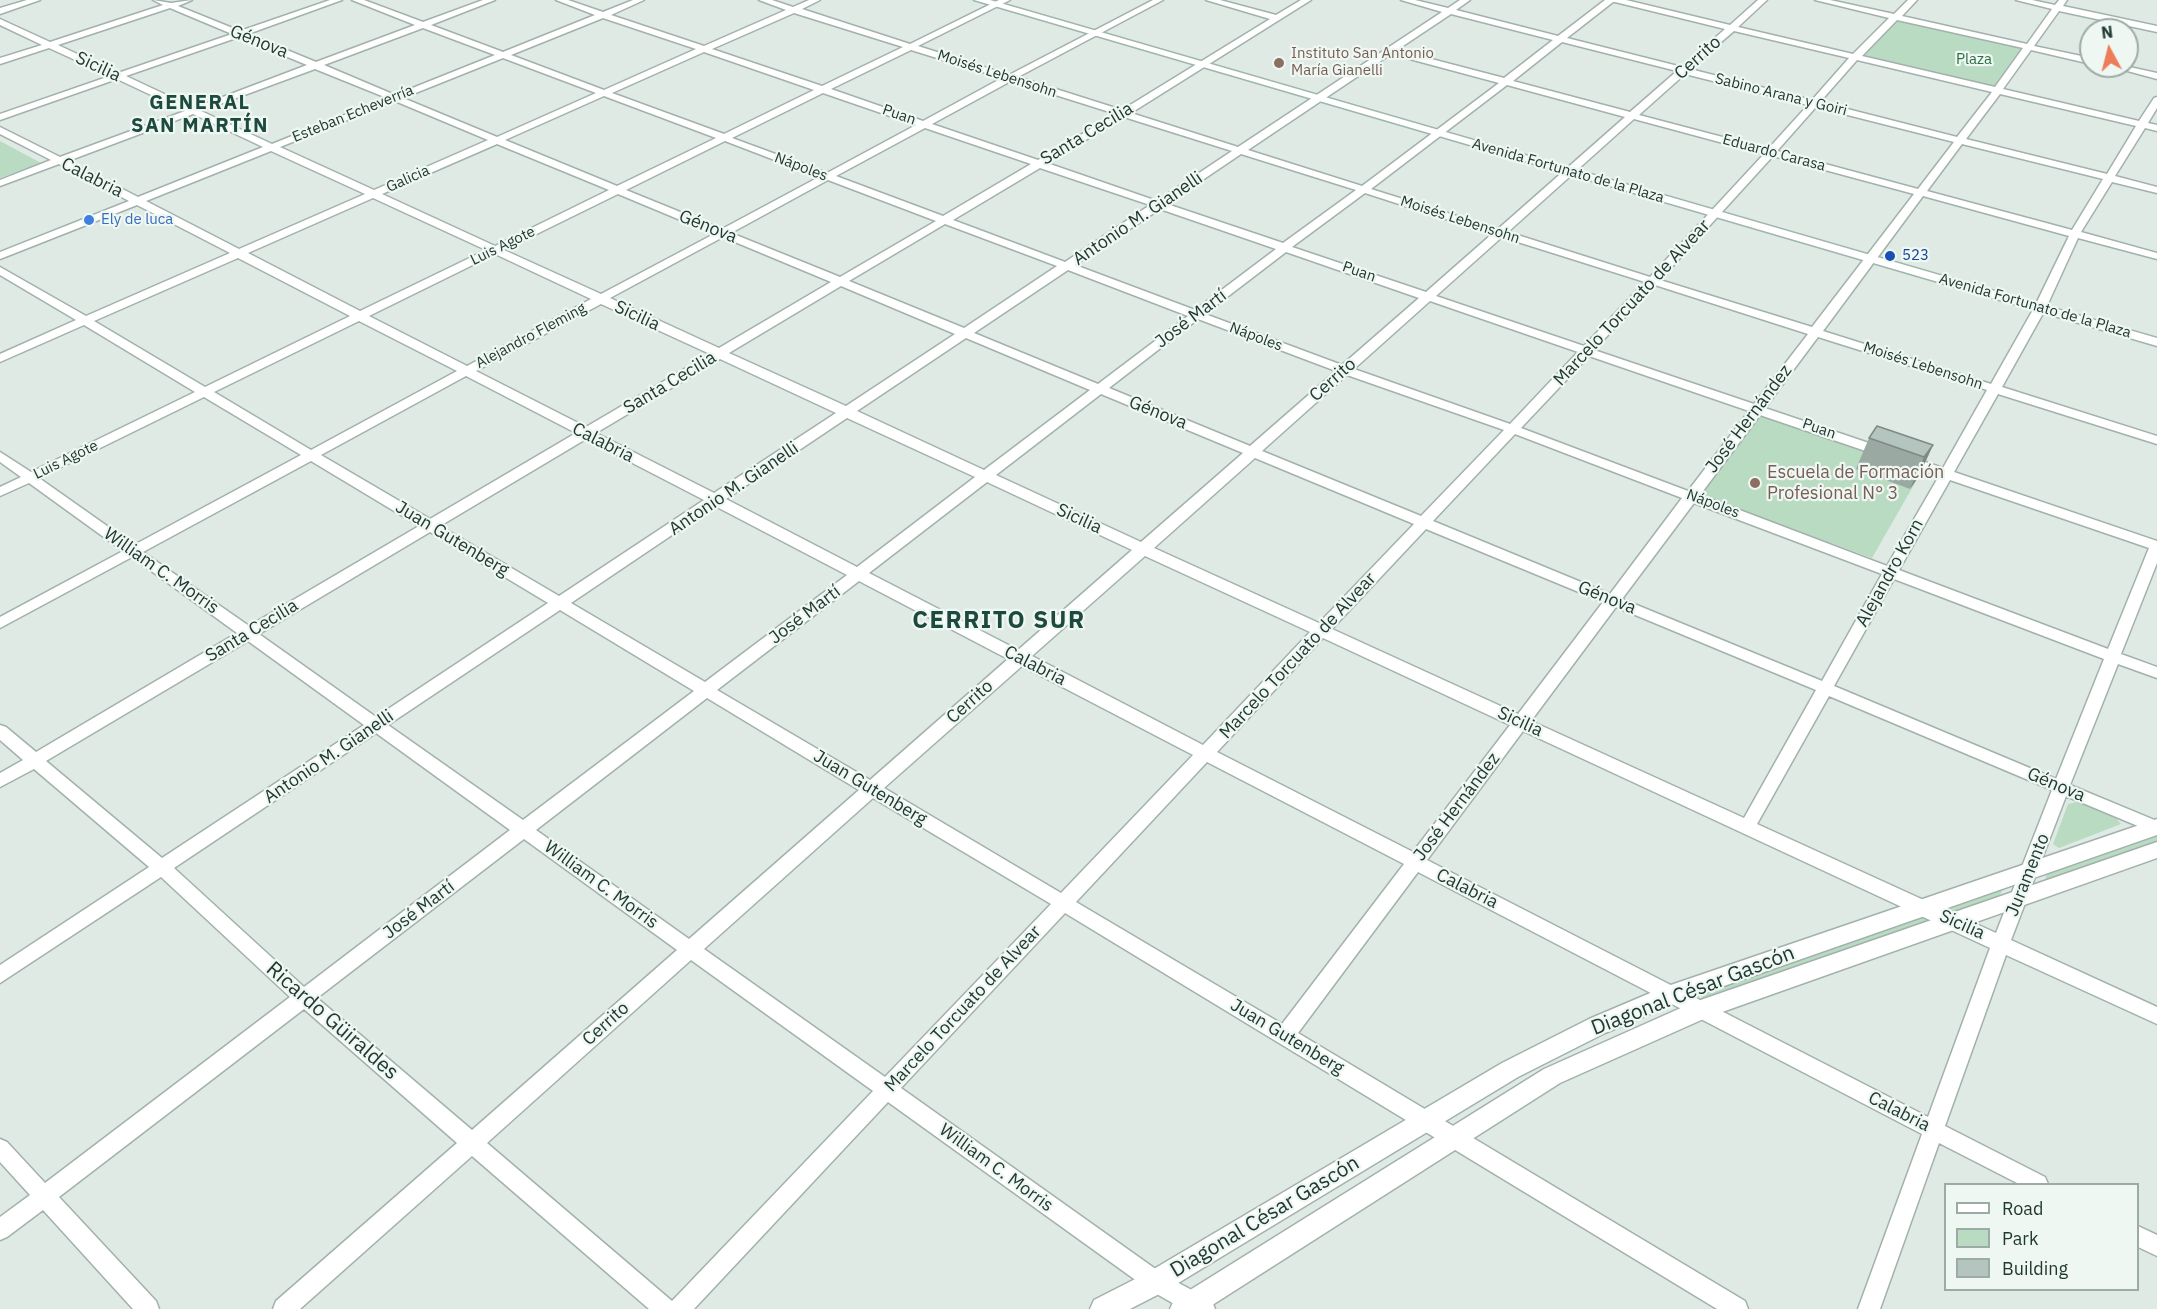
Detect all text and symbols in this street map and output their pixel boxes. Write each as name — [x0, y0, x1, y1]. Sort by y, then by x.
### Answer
north arrow — [2079, 18, 2139, 78]
street label: Génova — [227, 21, 291, 63]
text: N — [2100, 21, 2114, 43]
street label: Cerrito — [1670, 32, 1726, 84]
place label: Instituto San Antonio María Gianelli — [1291, 45, 1434, 80]
street label: Moisés Lebensohn — [935, 46, 1059, 102]
street label: Sicilia — [72, 47, 124, 87]
park label: Plaza — [1956, 51, 1992, 69]
marker: Instituto San Antonio María Gianelli — [1272, 56, 1286, 70]
street label: Sabino Arana y Goiri — [1713, 70, 1849, 120]
street label: Esteban Echeverría — [290, 81, 416, 147]
district label: GENERAL SAN MARTÍN — [131, 91, 269, 138]
street label: Santa Cecilia — [1037, 98, 1137, 170]
street label: Puan — [880, 101, 918, 129]
street label: Eduardo Carasa — [1720, 131, 1828, 175]
street label: Avenida Fortunato de la Plaza — [1470, 135, 1666, 207]
street label: Nápoles — [772, 149, 830, 185]
street label: Calabria — [57, 153, 127, 203]
street label: Galicia — [384, 162, 432, 196]
street label: Antonio M. Gianelli — [1069, 168, 1207, 270]
street label: Moisés Lebensohn — [1398, 192, 1522, 248]
street label: Génova — [676, 206, 740, 248]
place label: Ely de luca — [101, 211, 173, 229]
marker: Ely de luca — [82, 213, 96, 227]
street label: Marcelo Torcuato de Alvear — [1549, 215, 1715, 391]
street label: Luis Agote — [468, 223, 538, 269]
place label: 523 — [1902, 247, 1929, 265]
marker: 523 — [1883, 249, 1897, 263]
street label: Puan — [1340, 258, 1378, 286]
street label: Avenida Fortunato de la Plaza — [1937, 270, 2133, 342]
street label: José Martí — [1151, 285, 1231, 353]
street label: Sicilia — [611, 296, 663, 336]
street label: Alejandro Fleming — [473, 299, 589, 373]
street label: Nápoles — [1227, 319, 1285, 355]
street label: Moisés Lebensohn — [1861, 338, 1985, 394]
street label: Santa Cecilia — [620, 347, 720, 419]
street label: Cerrito — [1305, 354, 1361, 406]
street label: José Hernández — [1701, 361, 1797, 477]
street label: Génova — [1126, 392, 1190, 434]
street label: Puan — [1800, 415, 1838, 443]
street label: Calabria — [568, 418, 638, 468]
street label: Luis Agote — [31, 437, 101, 483]
street label: Antonio M. Gianelli — [665, 438, 803, 540]
place label: Escuela de Formación Profesional N° 3 — [1767, 462, 1944, 504]
marker: Escuela de Formación Profesional N° 3 — [1748, 476, 1762, 490]
street label: Nápoles — [1684, 486, 1742, 522]
street label: Juan Gutenberg — [391, 497, 513, 581]
street label: Sicilia — [1053, 499, 1105, 539]
street label: Alejandro Korn — [1852, 515, 1928, 631]
street label: William C. Morris — [99, 523, 223, 619]
street label: Marcelo Torcuato de Alvear — [1215, 568, 1381, 744]
street label: Génova — [1575, 577, 1639, 619]
street label: José Martí — [765, 581, 845, 649]
street label: Santa Cecilia — [202, 595, 302, 667]
district label: CERRITO SUR — [912, 607, 1086, 635]
street label: Calabria — [1000, 641, 1070, 691]
street label: Cerrito — [942, 676, 998, 728]
street label: Sicilia — [1494, 702, 1546, 742]
street label: Antonio M. Gianelli — [260, 706, 398, 808]
street label: Juan Gutenberg — [809, 746, 931, 830]
street label: José Hernández — [1409, 749, 1505, 865]
street label: Génova — [2024, 763, 2088, 807]
street label: Juramento — [2002, 830, 2054, 920]
street label: William C. Morris — [540, 836, 662, 934]
street label: Calabria — [1432, 864, 1502, 914]
street label: José Martí — [379, 876, 459, 944]
street label: Sicilia — [1936, 905, 1988, 945]
street label: Marcelo Torcuato de Alvear — [880, 921, 1046, 1097]
street label: Diagonal César Gascón — [1588, 941, 1798, 1041]
street label: Ricardo Güiraldes — [261, 957, 403, 1085]
street label: Juan Gutenberg — [1226, 995, 1348, 1079]
street label: Cerrito — [578, 998, 634, 1050]
street label: Calabria — [1864, 1087, 1934, 1137]
street label: William C. Morris — [935, 1119, 1057, 1217]
street label: Diagonal César Gascón — [1166, 1151, 1364, 1283]
legend — [1944, 1183, 2139, 1291]
text: Road — [2002, 1197, 2043, 1220]
text: Park — [2002, 1227, 2038, 1250]
text: Building — [2002, 1257, 2068, 1280]

